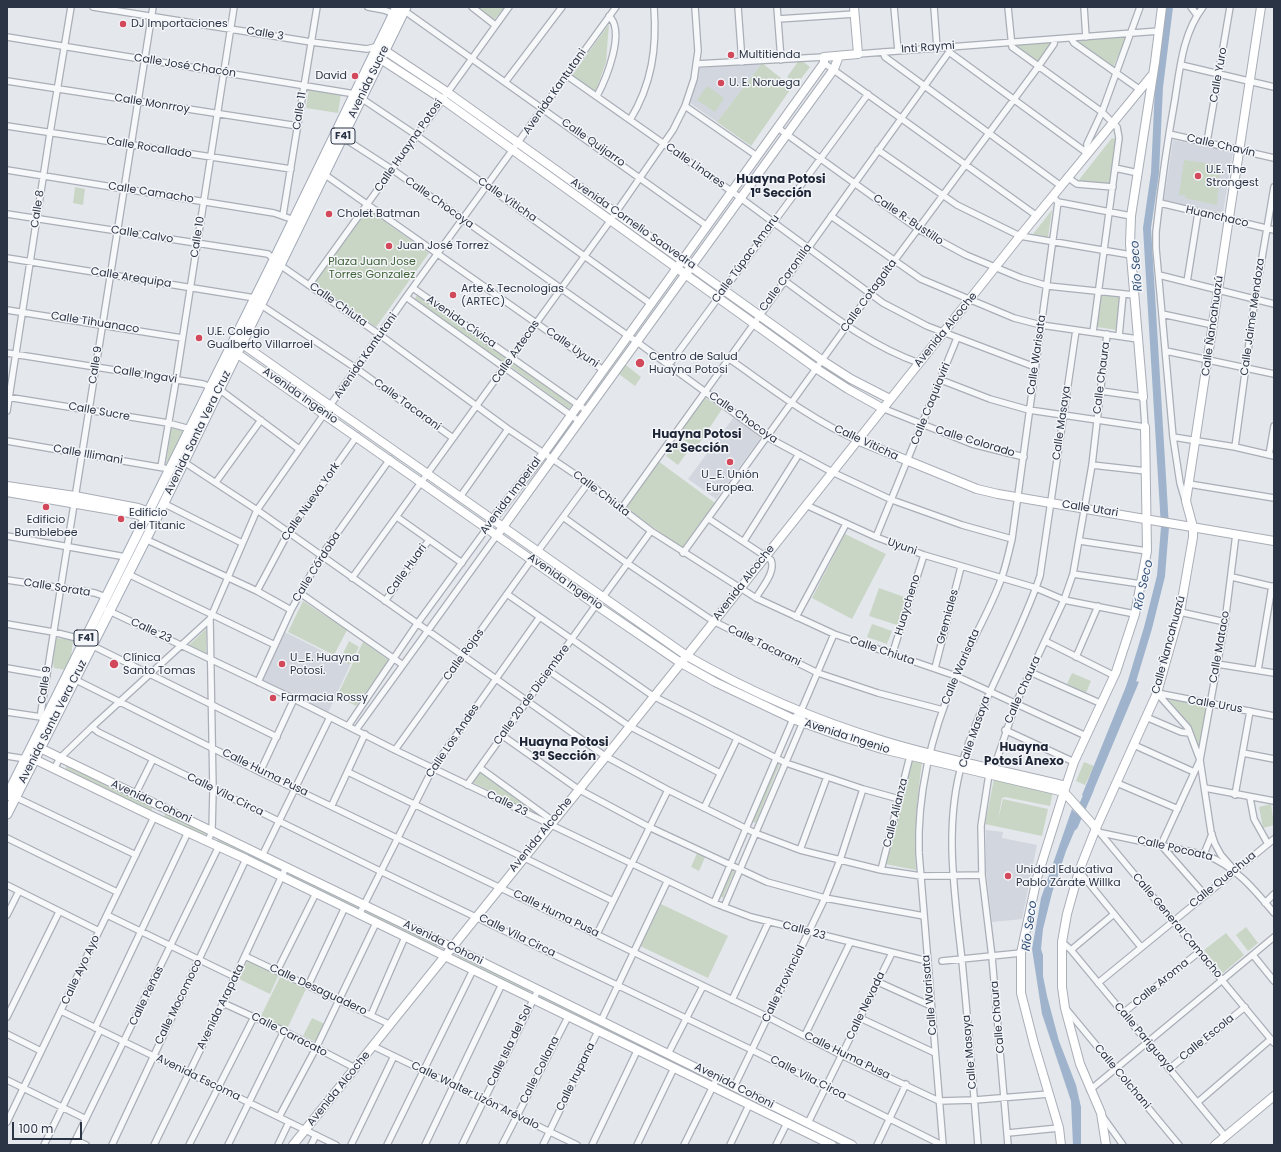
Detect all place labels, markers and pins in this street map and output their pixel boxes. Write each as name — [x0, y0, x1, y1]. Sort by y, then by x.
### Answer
place label: DJ Importaciones — [131, 17, 228, 31]
marker: DJ Importaciones — [118, 19, 128, 29]
place label: Multitienda — [739, 48, 800, 62]
marker: Multitienda — [726, 50, 736, 60]
place label: David — [315, 69, 347, 83]
marker: David — [350, 71, 360, 81]
place label: U. E. Noruega — [729, 76, 800, 90]
marker: U. E. Noruega — [716, 78, 726, 88]
place label: U.E. The Strongest — [1206, 163, 1259, 189]
marker: U.E. The Strongest — [1193, 171, 1203, 181]
place label: Cholet Batman — [337, 207, 420, 221]
marker: Cholet Batman — [324, 209, 334, 219]
place label: Juan José Torrez — [397, 239, 489, 253]
marker: Juan José Torrez — [384, 241, 394, 251]
place label: Arte & Tecnologías (ARTEC) — [461, 282, 564, 308]
marker: Arte & Tecnologías (ARTEC) — [448, 290, 458, 300]
place label: U.E. Colegio Gualberto Villarroel — [207, 325, 313, 351]
marker: U.E. Colegio Gualberto Villarroel — [194, 333, 204, 343]
place label: Centro de Salud Huayna Potosi — [649, 350, 738, 376]
marker: Centro de Salud Huayna Potosi — [634, 357, 646, 369]
marker: U_E. Unión Europea. — [725, 457, 735, 467]
place label: U_E. Unión Europea. — [701, 468, 759, 494]
marker: Edificio Bumblebee — [41, 502, 51, 512]
place label: Edificio del Titanic — [129, 506, 185, 532]
place label: Edificio Bumblebee — [14, 513, 78, 539]
marker: Edificio del Titanic — [116, 514, 126, 524]
place label: Clínica Santo Tomas — [123, 651, 195, 677]
place label: U_E. Huayna Potosí. — [290, 651, 359, 677]
marker: Clínica Santo Tomas — [108, 658, 120, 670]
marker: U_E. Huayna Potosí. — [277, 659, 287, 669]
place label: Farmacia Rossy — [281, 691, 368, 705]
marker: Farmacia Rossy — [268, 693, 278, 703]
place label: Unidad Educativa Pablo Zárate Willka — [1016, 863, 1121, 889]
marker: Unidad Educativa Pablo Zárate Willka — [1003, 871, 1013, 881]

